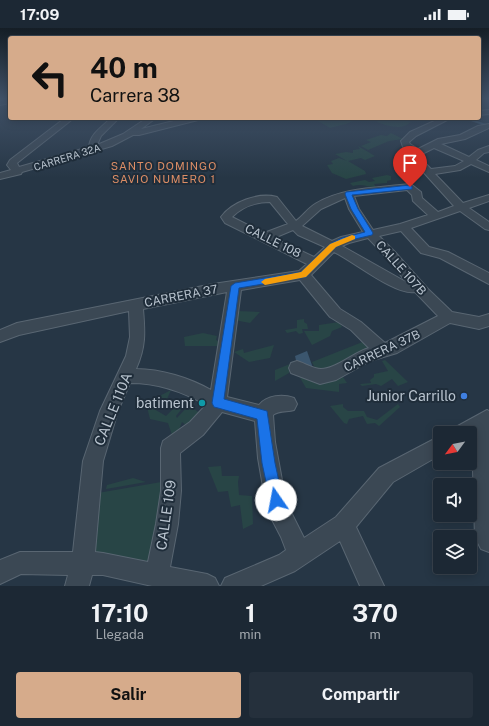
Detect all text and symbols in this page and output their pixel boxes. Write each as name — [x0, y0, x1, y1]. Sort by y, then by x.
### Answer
text: 17:09 — [20, 6, 59, 23]
text: 40 m — [90, 51, 158, 84]
icon: left — [24, 52, 76, 104]
text: Carrera 38 — [90, 85, 180, 106]
street label: CARRERA 32A — [32, 141, 102, 173]
pin — [393, 146, 427, 187]
icon: arrive — [399, 152, 421, 174]
district label: SANTO DOMINGO SAVIO NUMERO 1 — [111, 160, 217, 185]
street label: CALLE 108 — [243, 221, 304, 261]
street label: CALLE 107B — [373, 238, 429, 298]
street label: CARRERA 37 — [143, 282, 219, 310]
street label: CARRERA 37B — [342, 327, 422, 375]
street label: CALLE 110A — [91, 370, 135, 448]
place label: Junior Carrillo — [366, 388, 456, 404]
marker: Junior Carrillo — [459, 391, 469, 401]
place label: batiment — [136, 395, 194, 411]
marker: batiment — [197, 398, 207, 408]
north arrow — [433, 426, 477, 470]
map controls — [433, 426, 477, 574]
button: sound — [433, 478, 477, 522]
street label: CALLE 109 — [153, 479, 179, 551]
position arrow — [255, 479, 297, 521]
button: layers — [433, 530, 477, 574]
text: 17:10 — [91, 599, 148, 627]
text: 1 — [245, 599, 255, 627]
text: 370 — [352, 599, 398, 627]
text: Llegada — [95, 627, 144, 642]
text: min — [239, 627, 261, 642]
text: m — [370, 627, 381, 642]
button: Salir — [16, 672, 241, 718]
button: Compartir — [249, 672, 473, 718]

